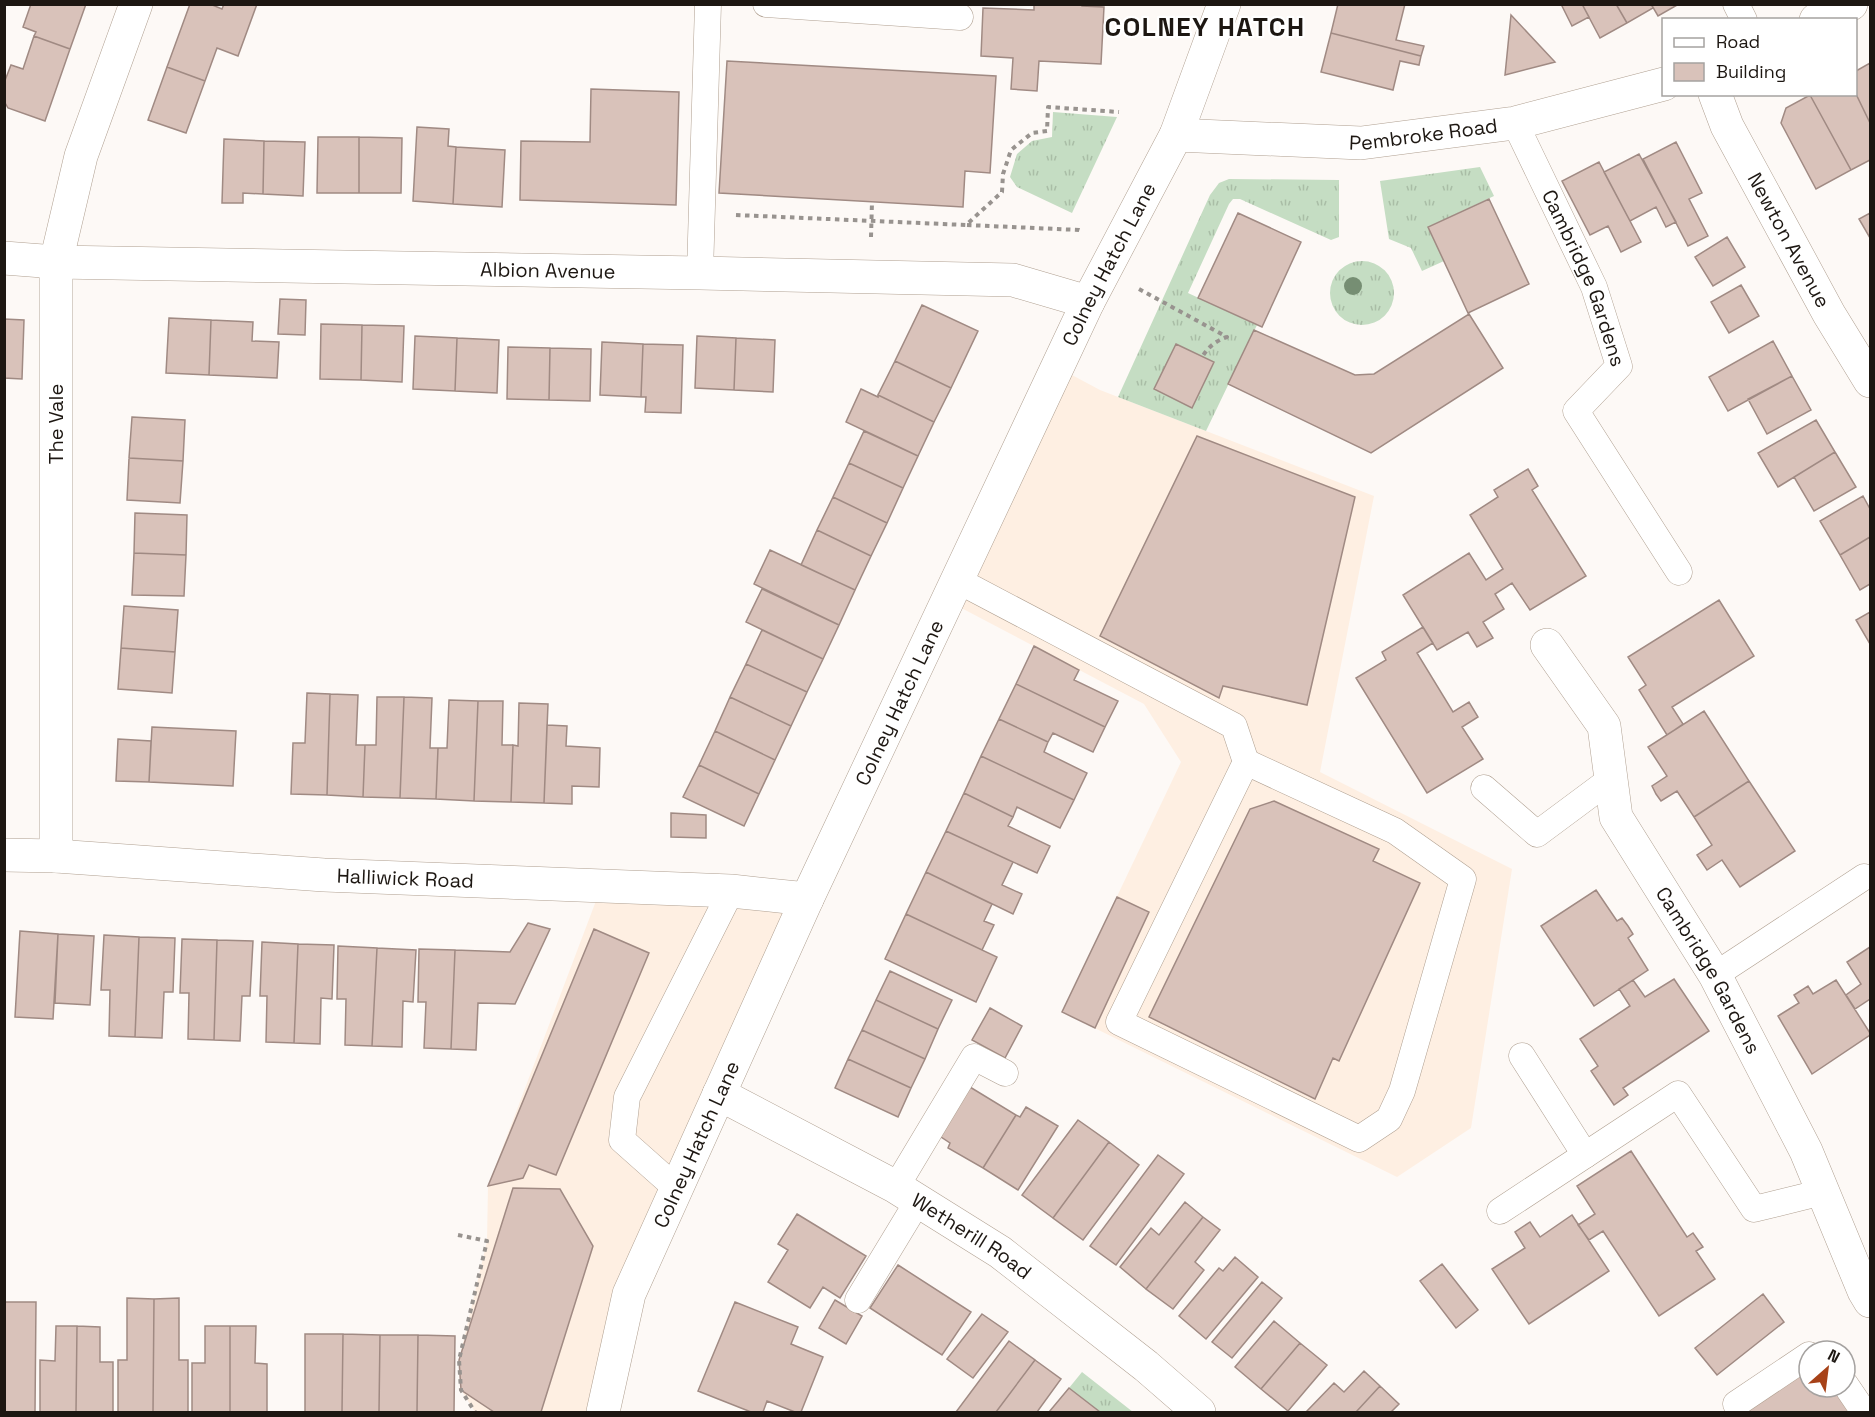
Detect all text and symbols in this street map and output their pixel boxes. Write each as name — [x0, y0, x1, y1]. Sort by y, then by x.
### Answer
district label: COLNEY HATCH — [1104, 10, 1306, 44]
legend — [1662, 18, 1857, 96]
text: Road — [1716, 30, 1760, 53]
text: Building — [1716, 60, 1786, 83]
street label: Pembroke Road — [1349, 112, 1499, 156]
street label: Newton Avenue — [1742, 168, 1836, 312]
street label: Colney Hatch Lane — [1056, 178, 1162, 350]
street label: Cambridge Gardens — [1536, 185, 1631, 370]
street label: Albion Avenue — [480, 256, 616, 285]
street label: The Vale — [43, 384, 69, 464]
street label: Colney Hatch Lane — [849, 616, 950, 790]
street label: Halliwick Road — [336, 863, 474, 894]
street label: Cambridge Gardens — [1650, 882, 1767, 1058]
street label: Colney Hatch Lane — [648, 1057, 745, 1232]
street label: Wetherill Road — [907, 1187, 1037, 1285]
north arrow — [1797, 1339, 1857, 1399]
text: N — [1824, 1344, 1843, 1368]

